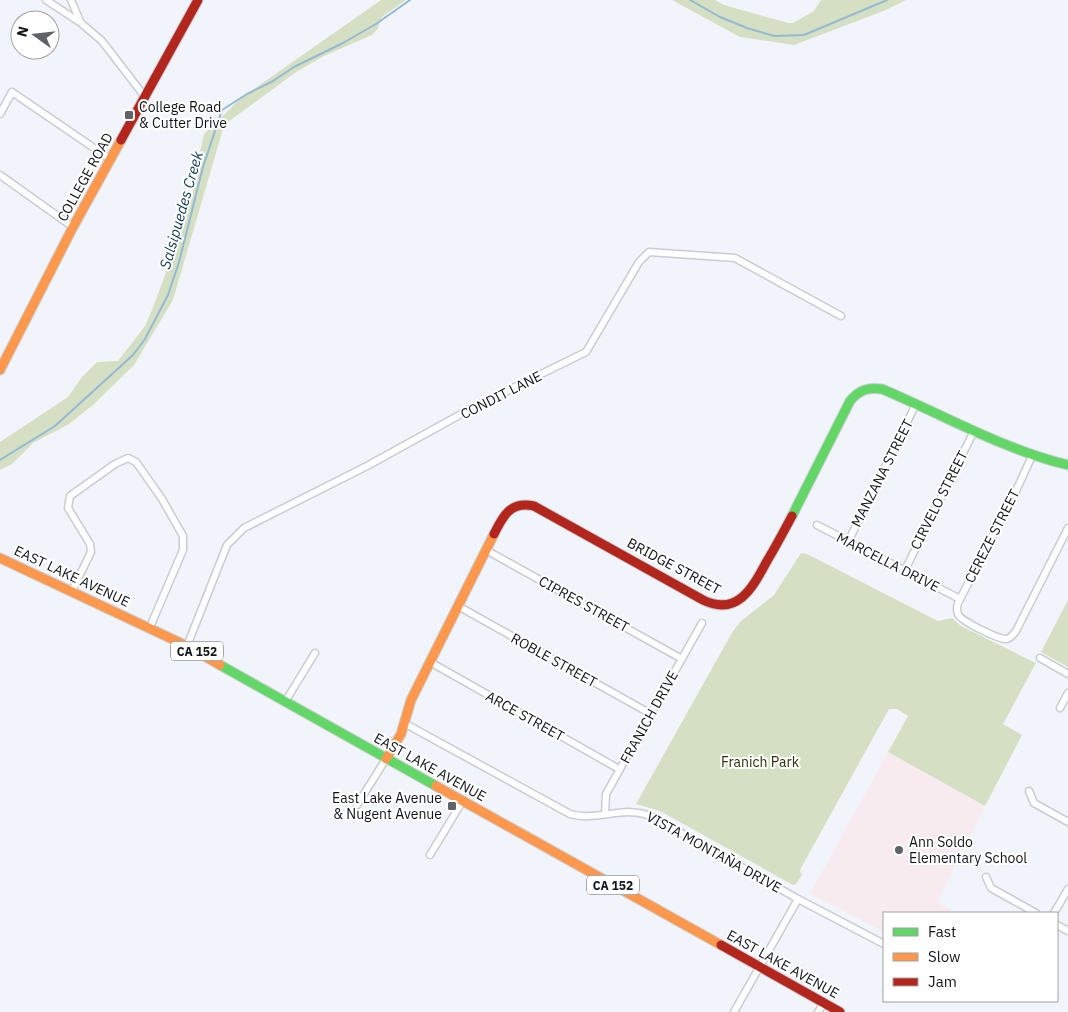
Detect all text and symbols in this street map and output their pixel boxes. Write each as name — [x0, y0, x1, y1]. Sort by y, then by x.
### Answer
north arrow — [10, 10, 60, 60]
text: N — [12, 24, 32, 39]
place label: College Road & Cutter Drive — [139, 98, 227, 132]
marker: College Road & Cutter Drive — [123, 109, 135, 121]
street label: COLLEGE ROAD — [53, 129, 117, 225]
water label: Salsipuedes Creek — [155, 149, 207, 271]
street label: CONDIT LANE — [457, 367, 545, 423]
street label: MANZANA STREET — [847, 416, 917, 530]
street label: CIRVELO STREET — [906, 448, 972, 552]
street label: CEREZE STREET — [961, 486, 1023, 586]
street label: MARCELLA DRIVE — [833, 528, 943, 596]
street label: BRIDGE STREET — [624, 534, 724, 598]
street label: EAST LAKE AVENUE — [11, 541, 133, 611]
street label: CIPRES STREET — [536, 572, 632, 636]
street label: ROBLE STREET — [508, 629, 600, 691]
road number: CA 152 — [171, 641, 223, 660]
street label: FRANICH DRIVE — [616, 667, 682, 767]
street label: ARCE STREET — [482, 687, 568, 745]
street label: EAST LAKE AVENUE — [371, 729, 489, 805]
park label: Franich Park — [721, 753, 800, 771]
place label: East Lake Avenue & Nugent Avenue — [332, 789, 442, 823]
marker: East Lake Avenue & Nugent Avenue — [446, 800, 458, 812]
street label: VISTA MONTAÑA DRIVE — [643, 807, 785, 897]
place label: Ann Soldo Elementary School — [909, 833, 1027, 867]
marker: Ann Soldo Elementary School — [893, 844, 905, 856]
road number: CA 152 — [587, 876, 639, 894]
legend — [883, 912, 1058, 1002]
text: Fast — [928, 922, 956, 941]
street label: EAST LAKE AVENUE — [724, 926, 842, 1002]
text: Slow — [928, 947, 961, 966]
text: Jam — [928, 972, 957, 991]

